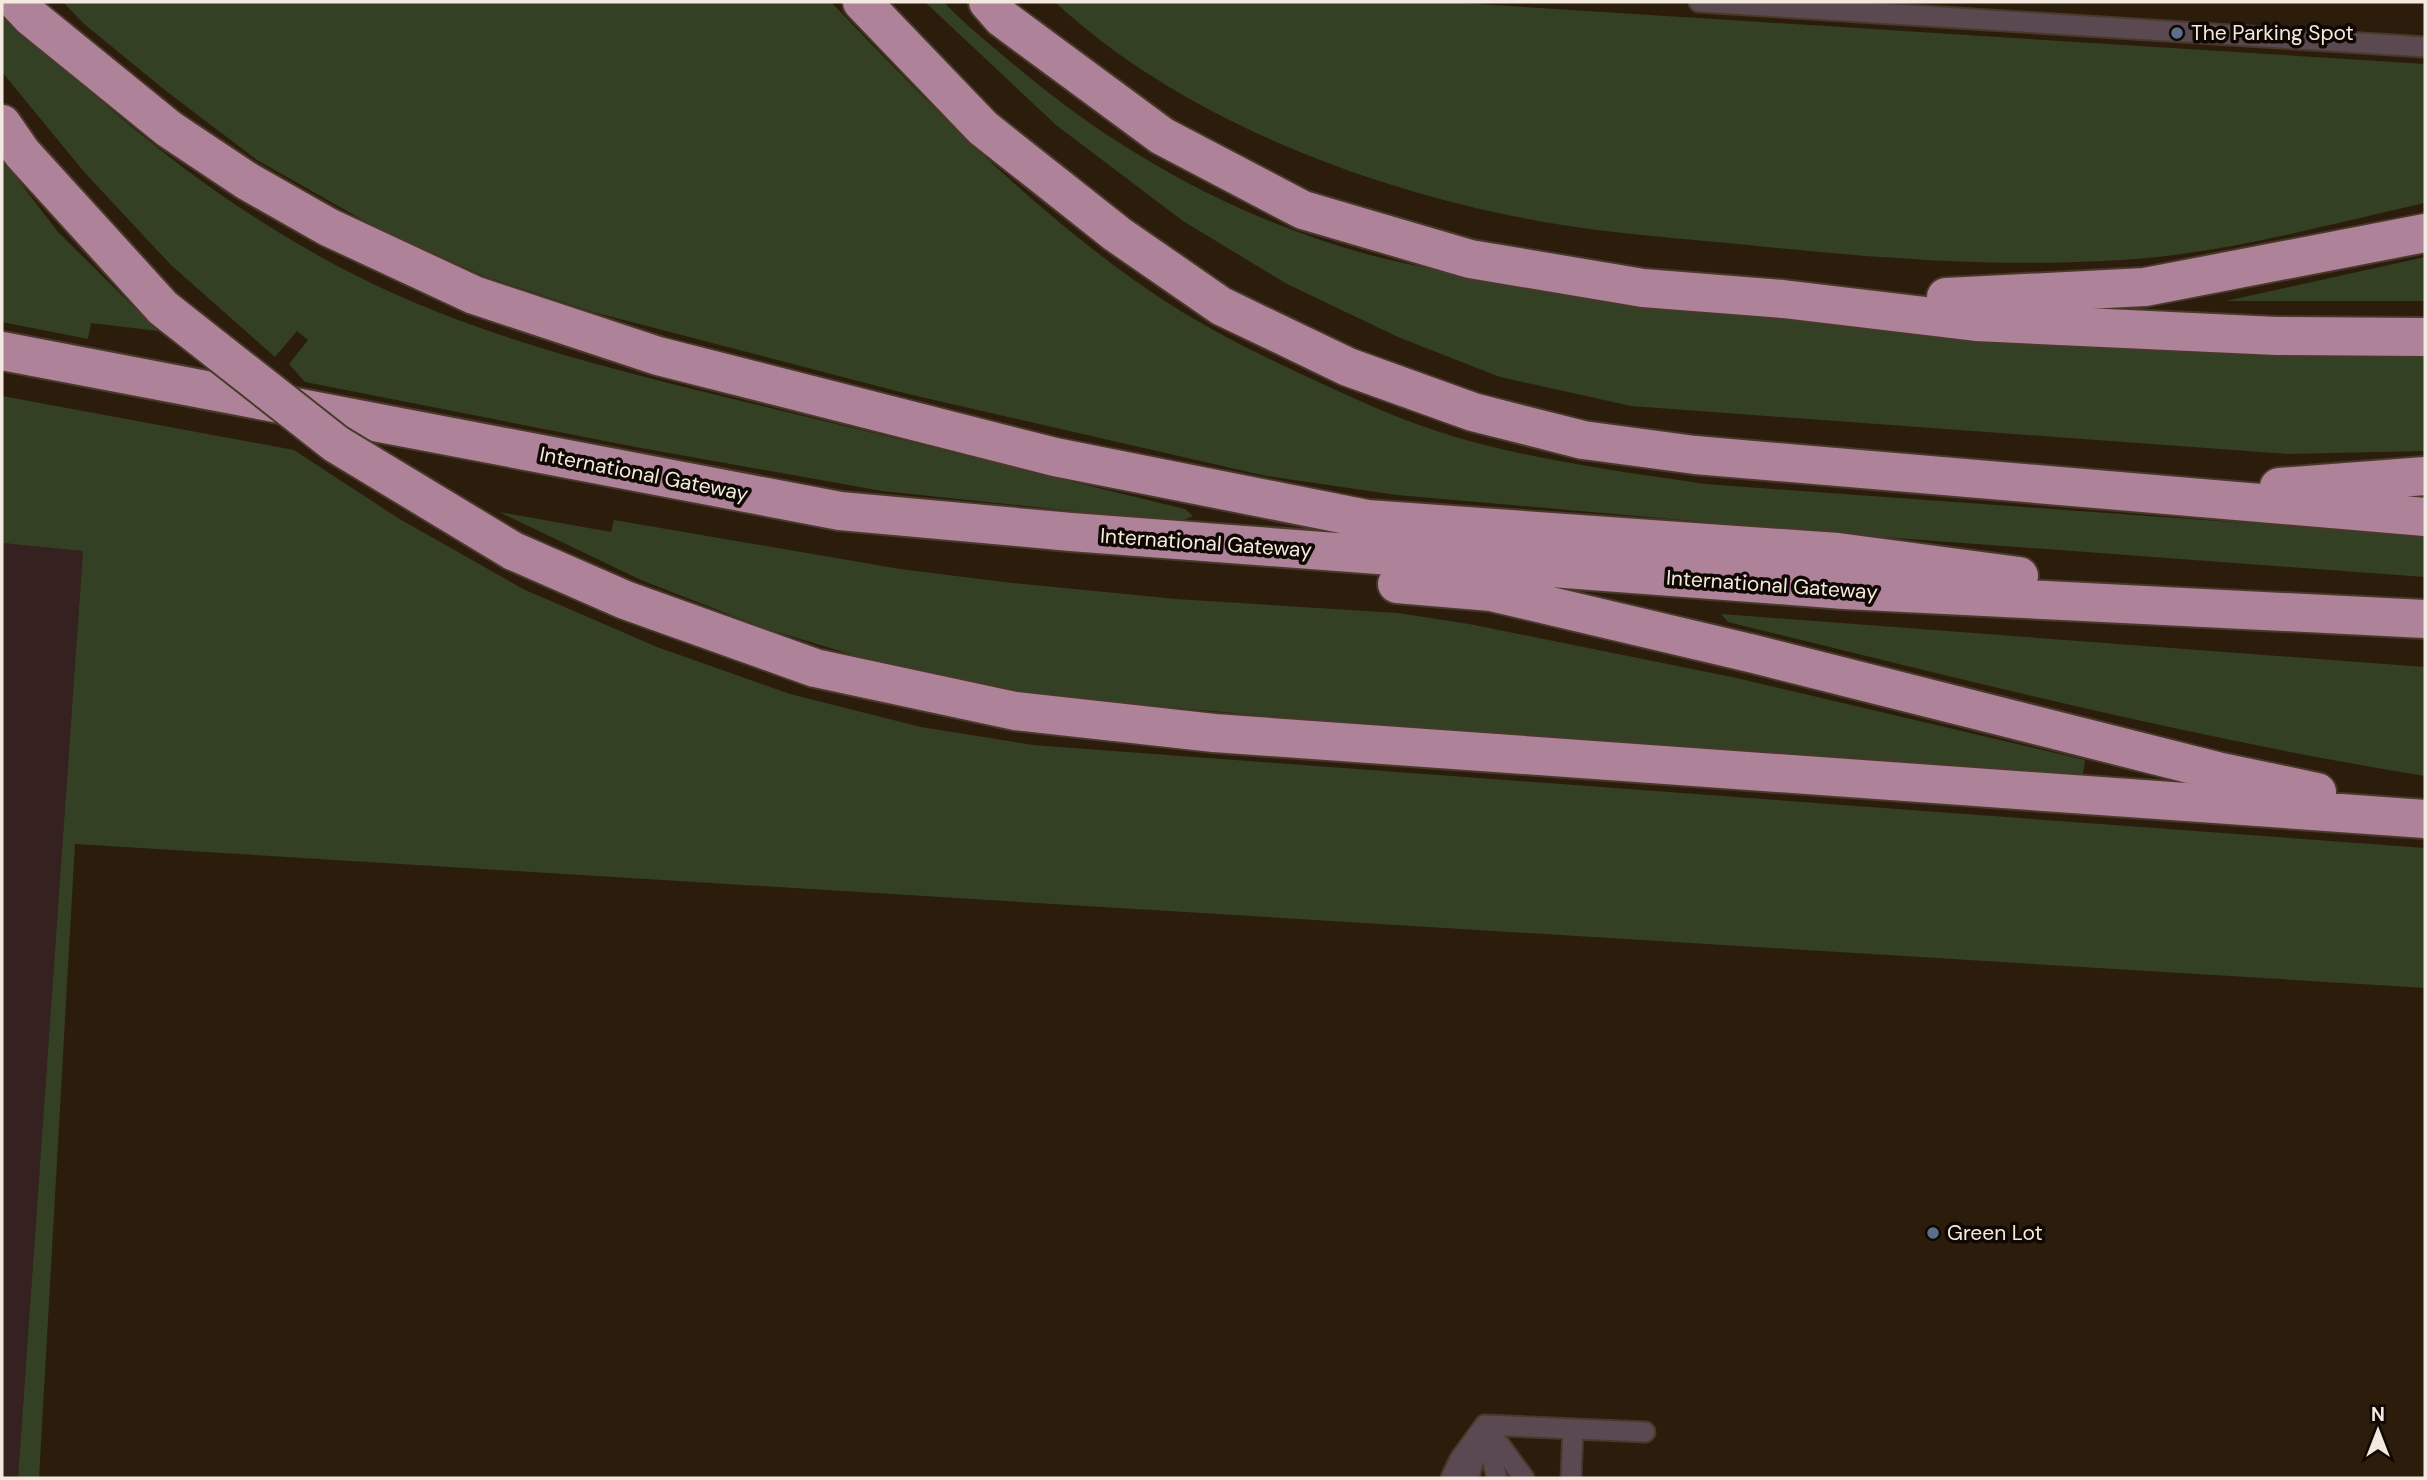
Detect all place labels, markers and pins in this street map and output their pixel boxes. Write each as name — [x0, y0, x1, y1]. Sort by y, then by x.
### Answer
place label: The Parking Spot — [2191, 19, 2354, 47]
marker: The Parking Spot — [2169, 25, 2185, 41]
place label: Green Lot — [1947, 1219, 2043, 1247]
marker: Green Lot — [1925, 1225, 1941, 1241]

